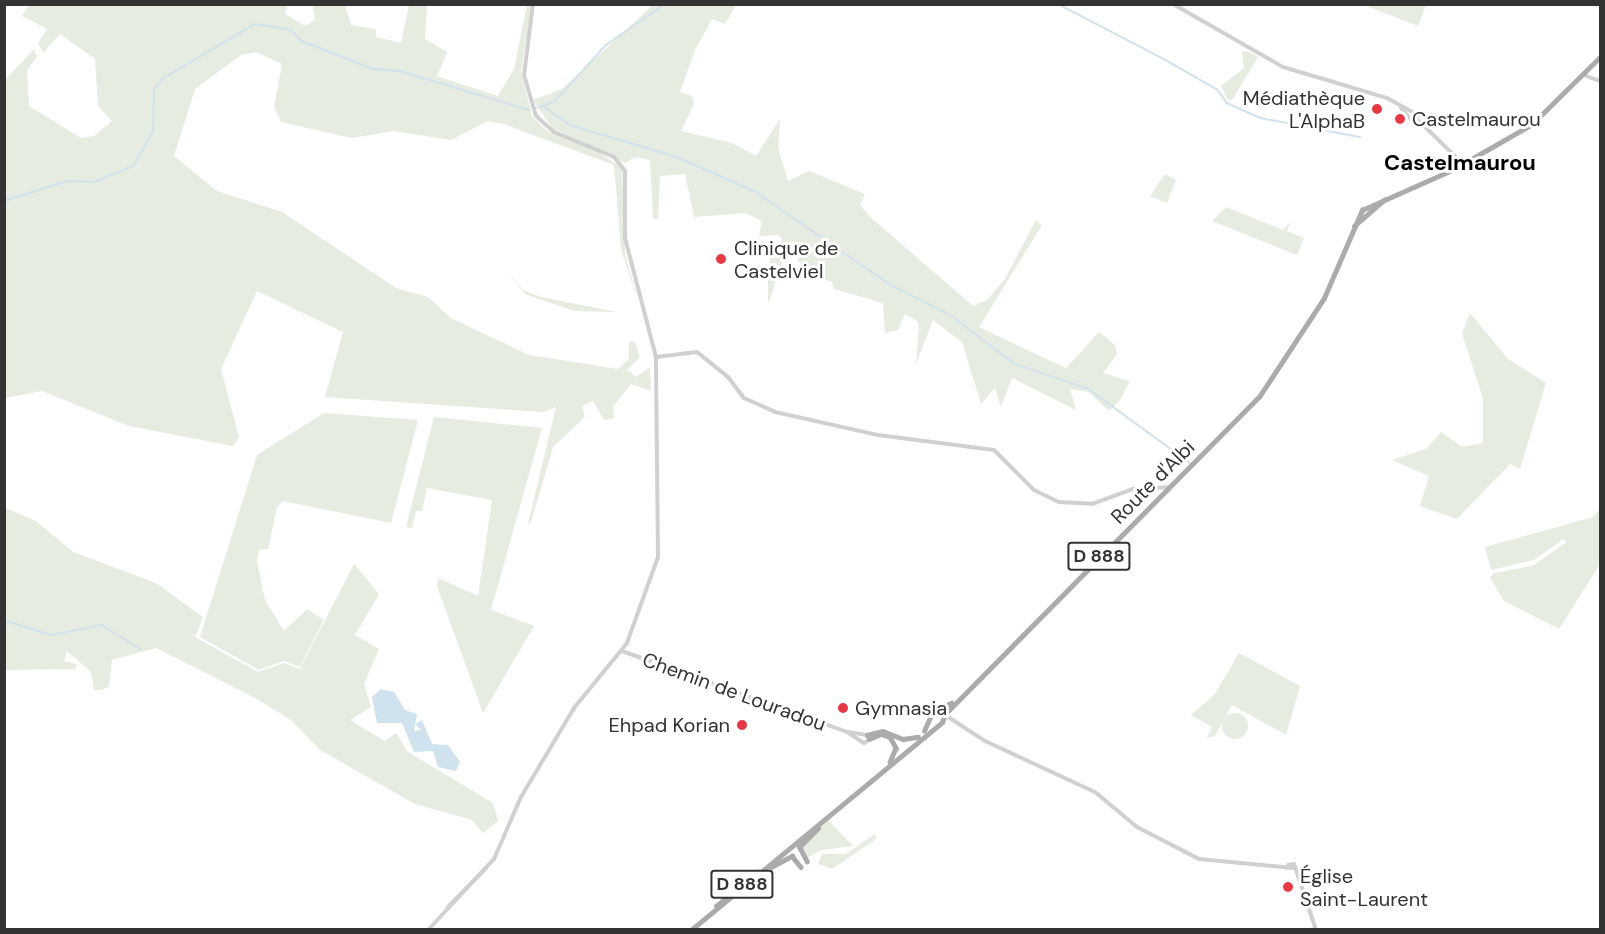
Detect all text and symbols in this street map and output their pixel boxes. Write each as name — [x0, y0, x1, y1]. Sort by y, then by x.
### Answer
place label: Médiathèque L'AlphaB — [1243, 86, 1365, 133]
marker: Médiathèque L'AlphaB — [1370, 102, 1384, 116]
place label: Castelmaurou — [1412, 107, 1541, 131]
marker: Castelmaurou — [1393, 112, 1407, 126]
district label: Castelmaurou — [1384, 150, 1536, 176]
place label: Clinique de Castelviel — [734, 236, 838, 283]
marker: Clinique de Castelviel — [712, 250, 730, 268]
street label: Route d'Albi — [1106, 435, 1200, 529]
road number: D 888 — [1066, 541, 1132, 571]
street label: Chemin de Louradou — [639, 648, 829, 736]
place label: Gymnasia — [855, 696, 947, 720]
marker: Gymnasia — [836, 701, 850, 715]
place label: Ehpad Korian — [609, 713, 730, 737]
marker: Ehpad Korian — [735, 718, 749, 732]
place label: Église Saint-Laurent — [1300, 864, 1428, 911]
road number: D 888 — [709, 869, 775, 899]
marker: Église Saint-Laurent — [1281, 880, 1295, 894]

